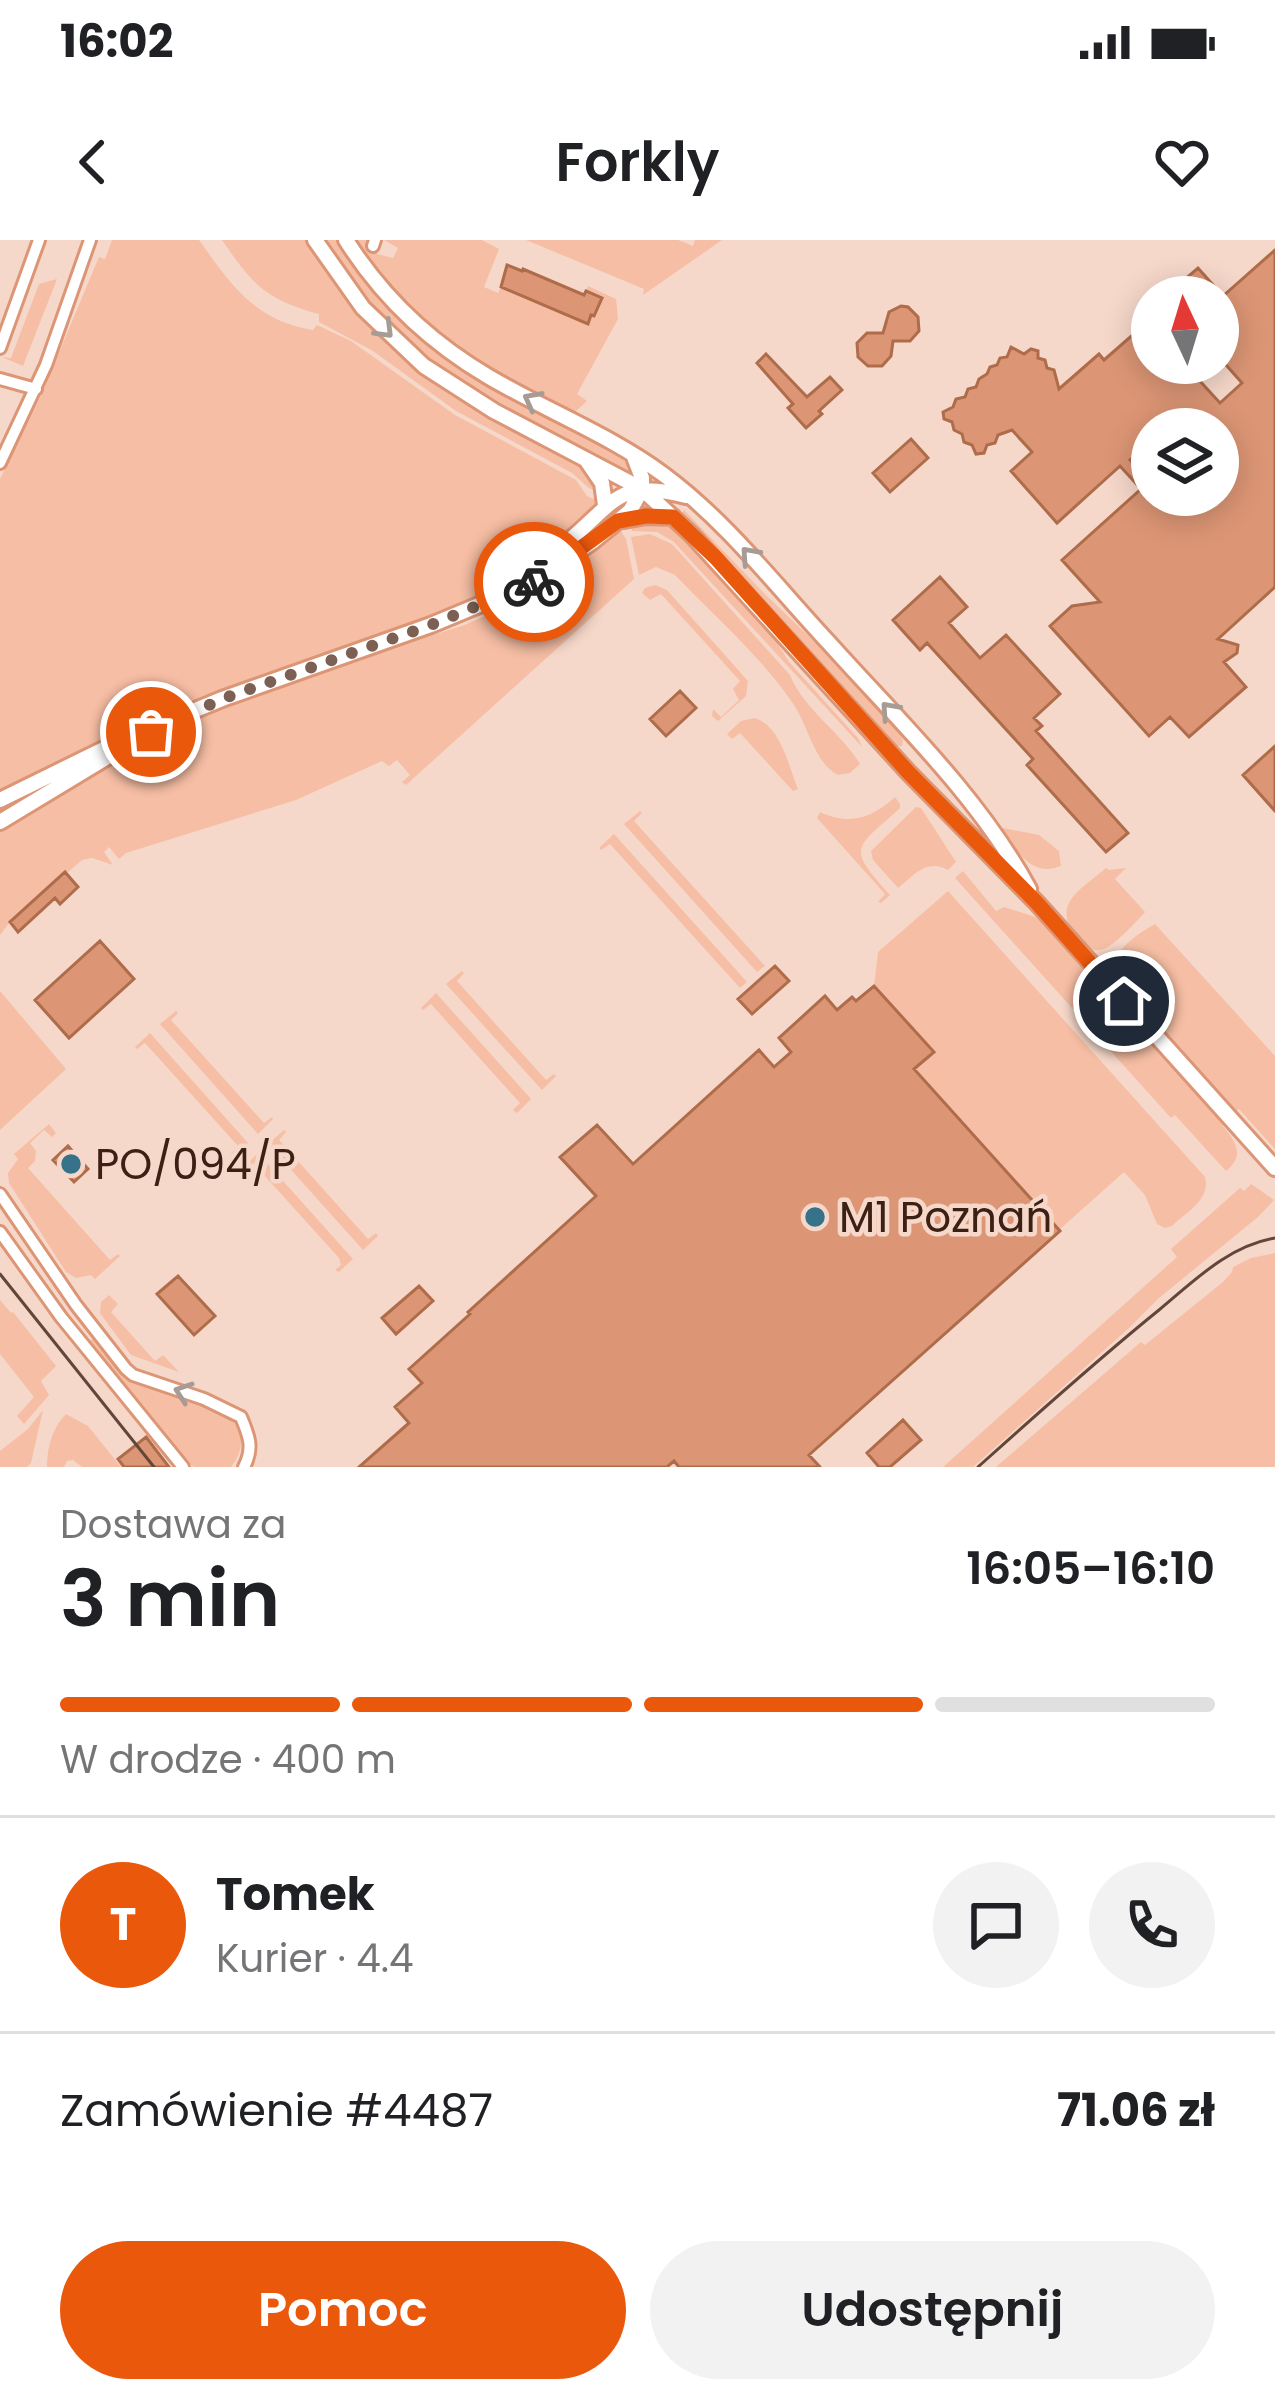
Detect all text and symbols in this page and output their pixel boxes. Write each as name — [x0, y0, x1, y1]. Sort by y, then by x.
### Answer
text: 16:02 — [60, 10, 173, 73]
text: Forkly — [555, 124, 720, 200]
icon: back — [60, 129, 126, 195]
icon: heart — [1149, 129, 1215, 195]
north arrow — [1131, 276, 1239, 384]
map controls — [1131, 276, 1239, 516]
one-way arrow — [371, 316, 393, 338]
one-way arrow — [523, 391, 545, 414]
button: layers — [1131, 408, 1239, 516]
courier — [474, 522, 594, 642]
one-way arrow — [741, 548, 763, 569]
icon: bike — [501, 549, 567, 615]
pin — [100, 681, 202, 783]
icon: bag — [118, 699, 184, 765]
one-way arrow — [882, 703, 903, 724]
pin — [1073, 950, 1175, 1052]
icon: home — [1091, 968, 1157, 1034]
place label: PO/094/P — [95, 1135, 296, 1194]
marker: PO/094/P — [58, 1151, 84, 1177]
place label: M1 Poznań — [839, 1188, 1052, 1247]
marker: M1 Poznań — [802, 1204, 828, 1230]
one-way arrow — [173, 1381, 194, 1406]
text: Dostawa za — [60, 1497, 286, 1552]
text: 16:05–16:10 — [966, 1537, 1215, 1600]
text: 3 min — [60, 1544, 280, 1653]
text: W drodze · 400 m — [60, 1732, 396, 1787]
button: chat — [933, 1862, 1059, 1988]
button: phone — [1089, 1862, 1215, 1988]
text: Tomek — [216, 1863, 374, 1926]
text: T — [110, 1893, 136, 1956]
text: Kurier · 4.4 — [216, 1931, 414, 1986]
text: Zamówienie #4487 — [60, 2079, 493, 2142]
text: 71.06 zł — [1057, 2079, 1215, 2142]
button: Pomoc — [60, 2241, 626, 2379]
button: Udostępnij — [650, 2241, 1215, 2379]

